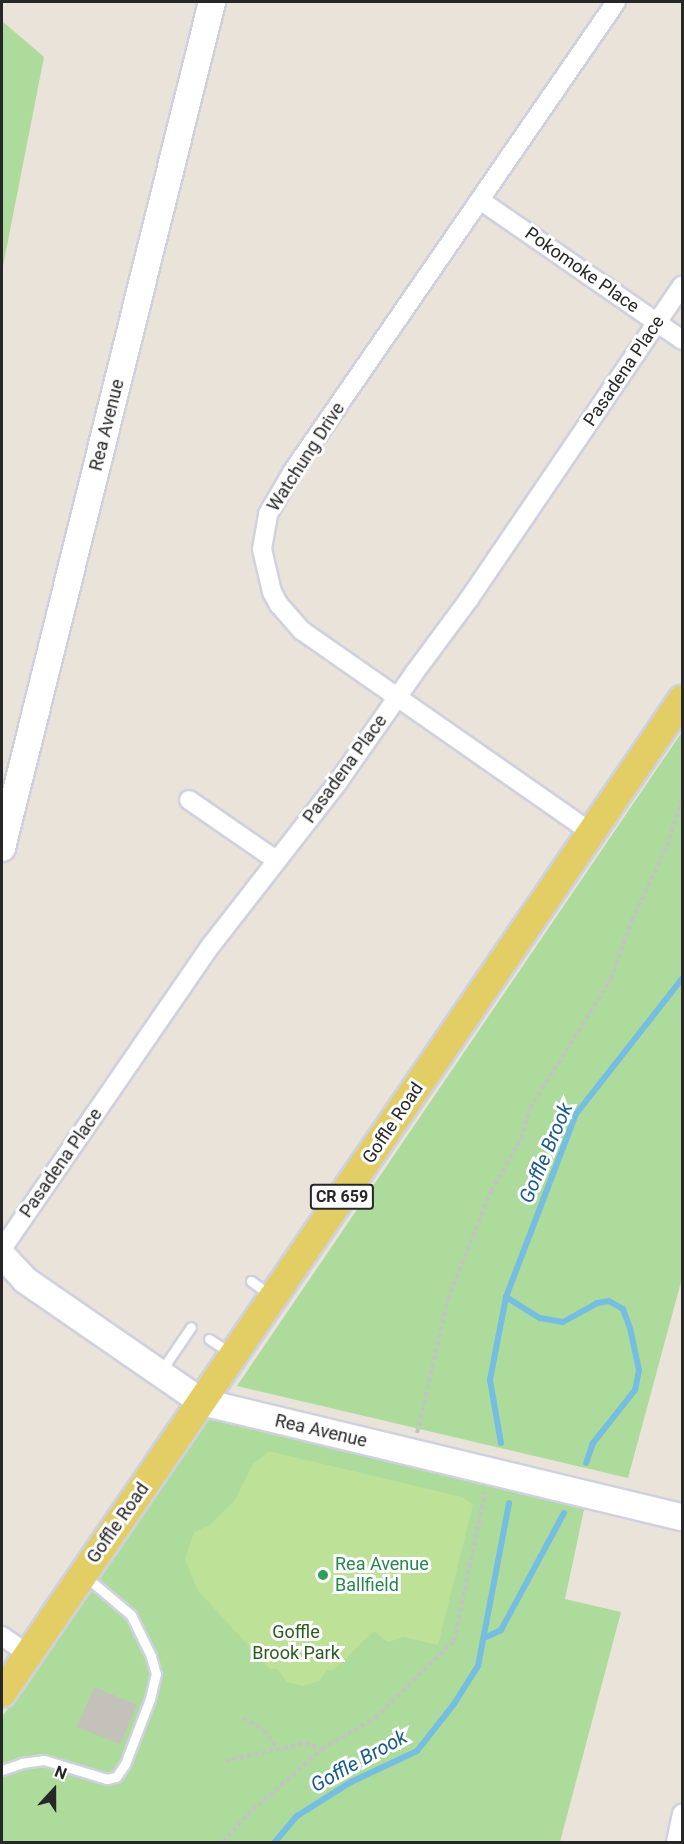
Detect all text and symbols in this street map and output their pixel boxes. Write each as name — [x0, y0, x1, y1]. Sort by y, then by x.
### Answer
street label: Pokomoke Place — [521, 223, 643, 317]
street label: Pasadena Place — [579, 312, 669, 430]
street label: Rea Avenue — [85, 377, 129, 473]
street label: Watchung Drive — [263, 398, 349, 516]
street label: Pasadena Place — [298, 711, 392, 827]
street label: Goffle Road — [358, 1078, 428, 1168]
water label: Goffle Brook — [514, 1099, 578, 1207]
street label: Pasadena Place — [15, 1104, 107, 1222]
road number: CR 659 — [309, 1184, 375, 1210]
street label: Rea Avenue — [273, 1410, 369, 1452]
street label: Goffle Road — [82, 1479, 154, 1567]
place label: Rea Avenue Ballfield — [335, 1554, 429, 1596]
marker: Rea Avenue Ballfield — [316, 1568, 330, 1582]
park label: Goffle Brook Park — [252, 1622, 340, 1664]
water label: Goffle Brook — [307, 1725, 411, 1797]
north arrow — [24, 1760, 84, 1820]
text: N — [52, 1762, 69, 1784]

